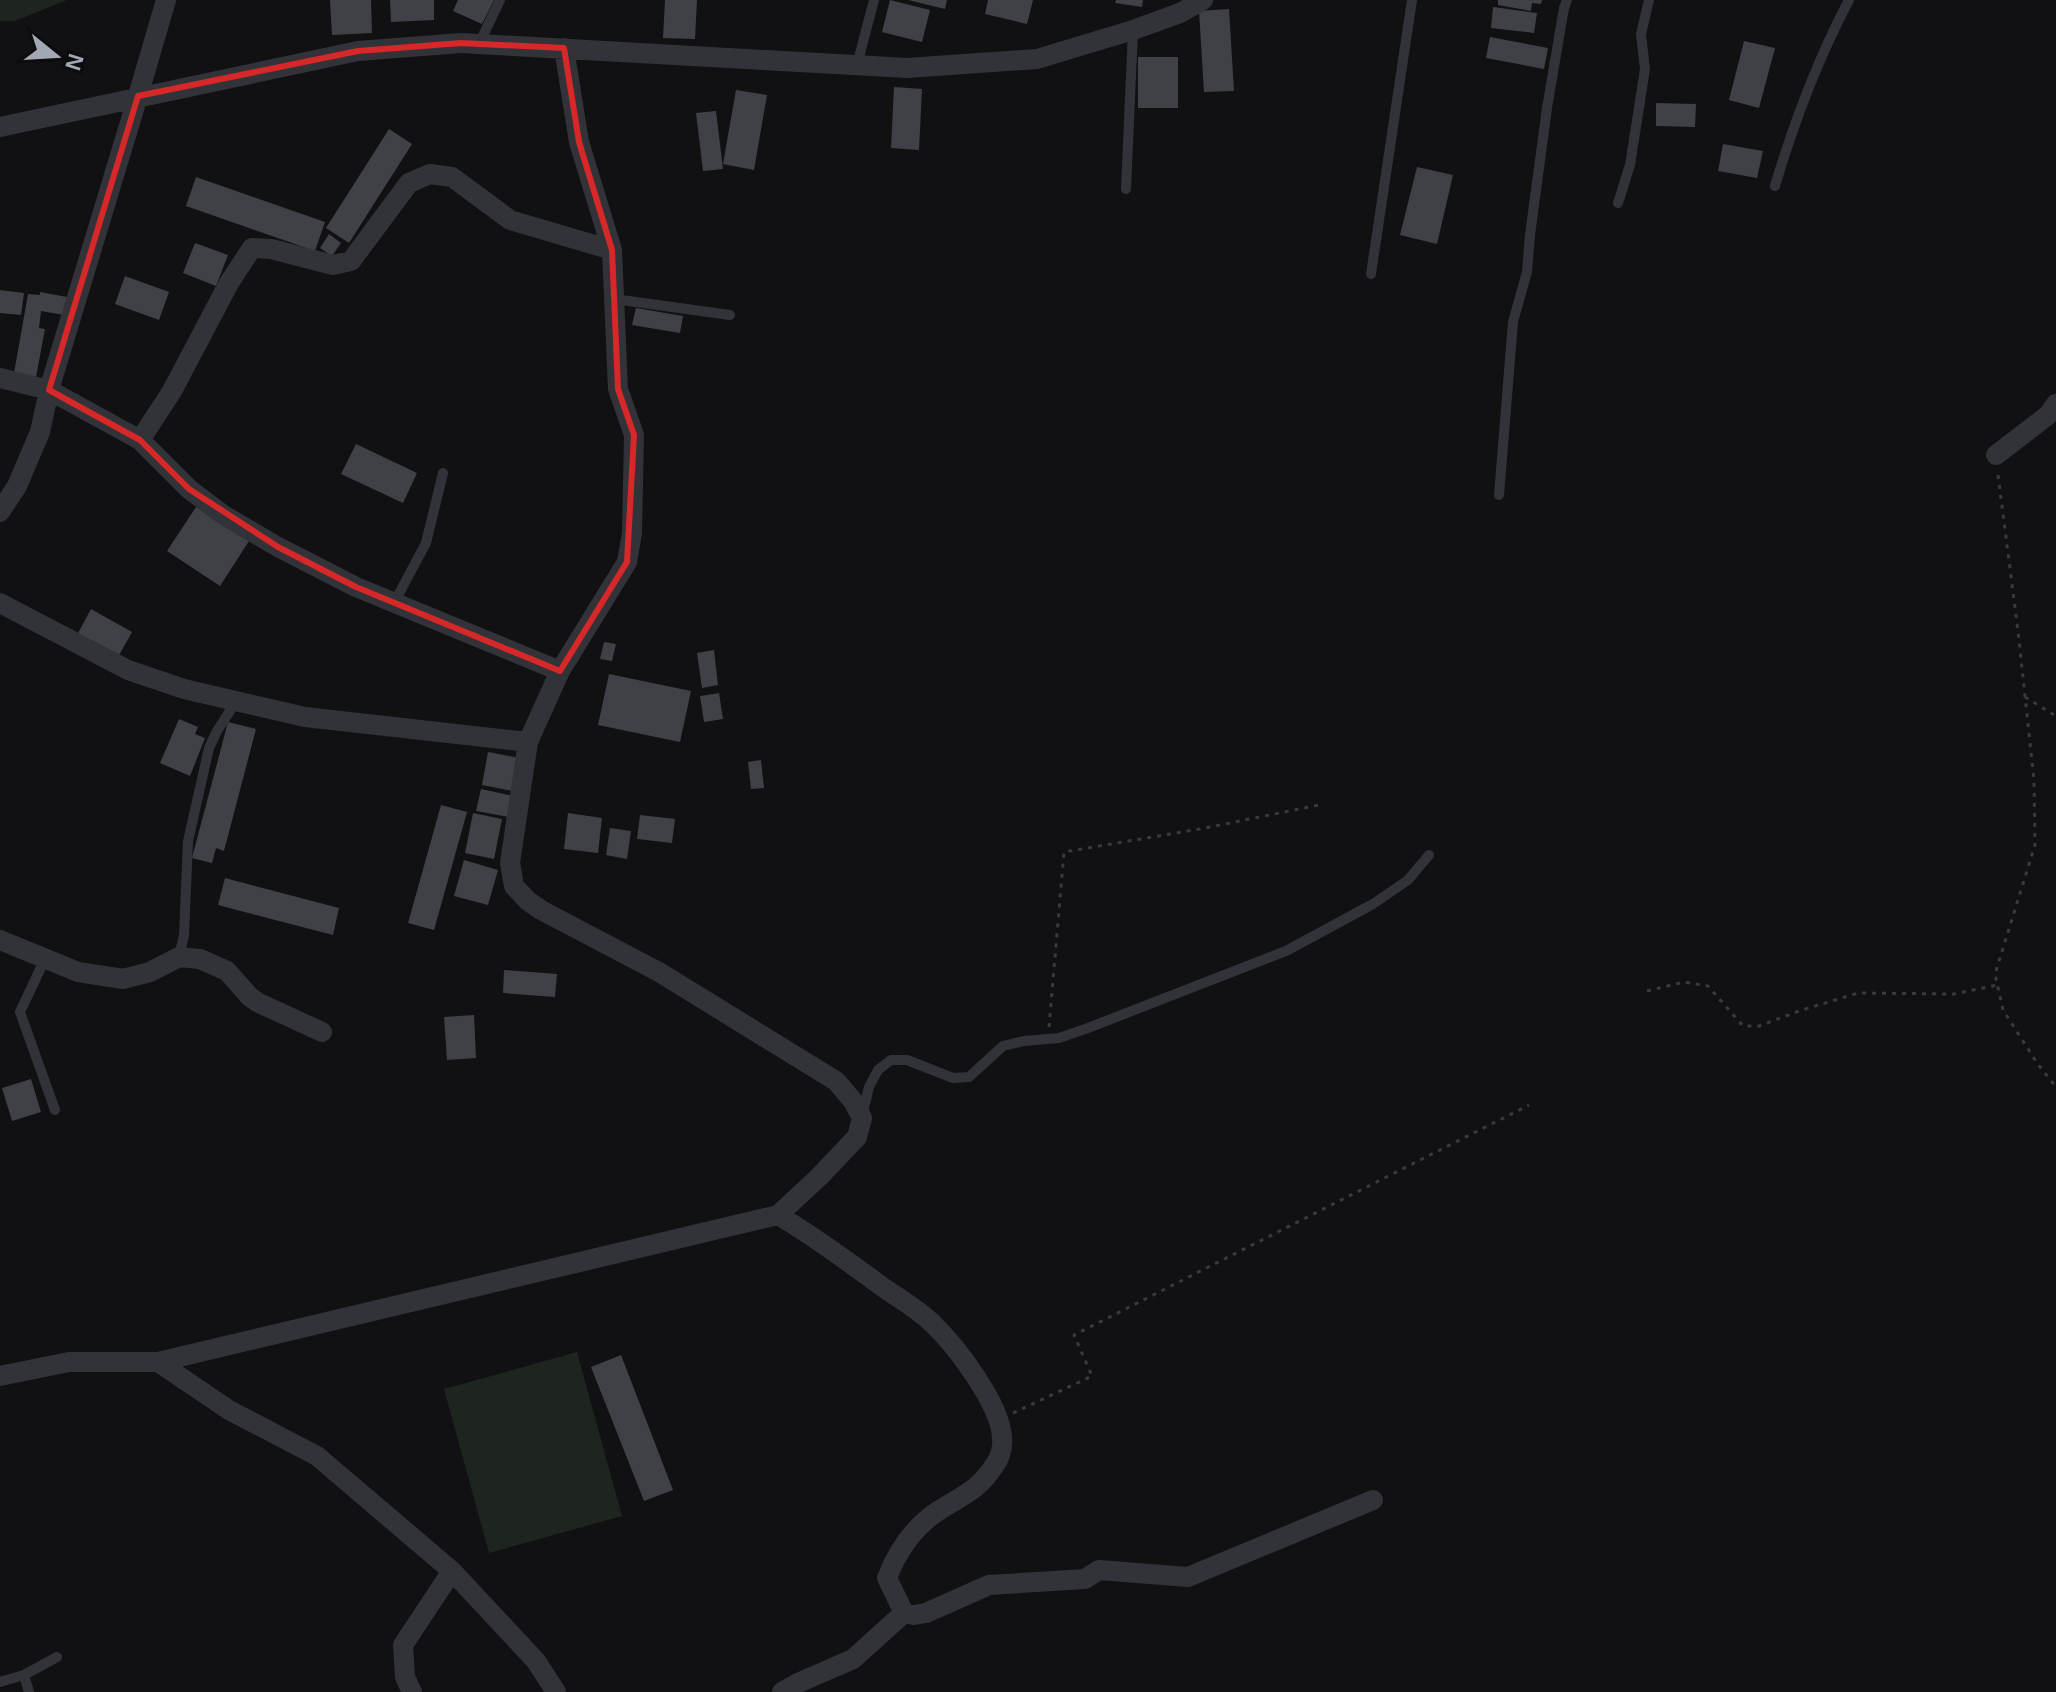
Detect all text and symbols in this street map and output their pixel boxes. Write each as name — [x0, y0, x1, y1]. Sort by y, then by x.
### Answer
north arrow — [16, 16, 96, 96]
text: N — [60, 51, 89, 73]

